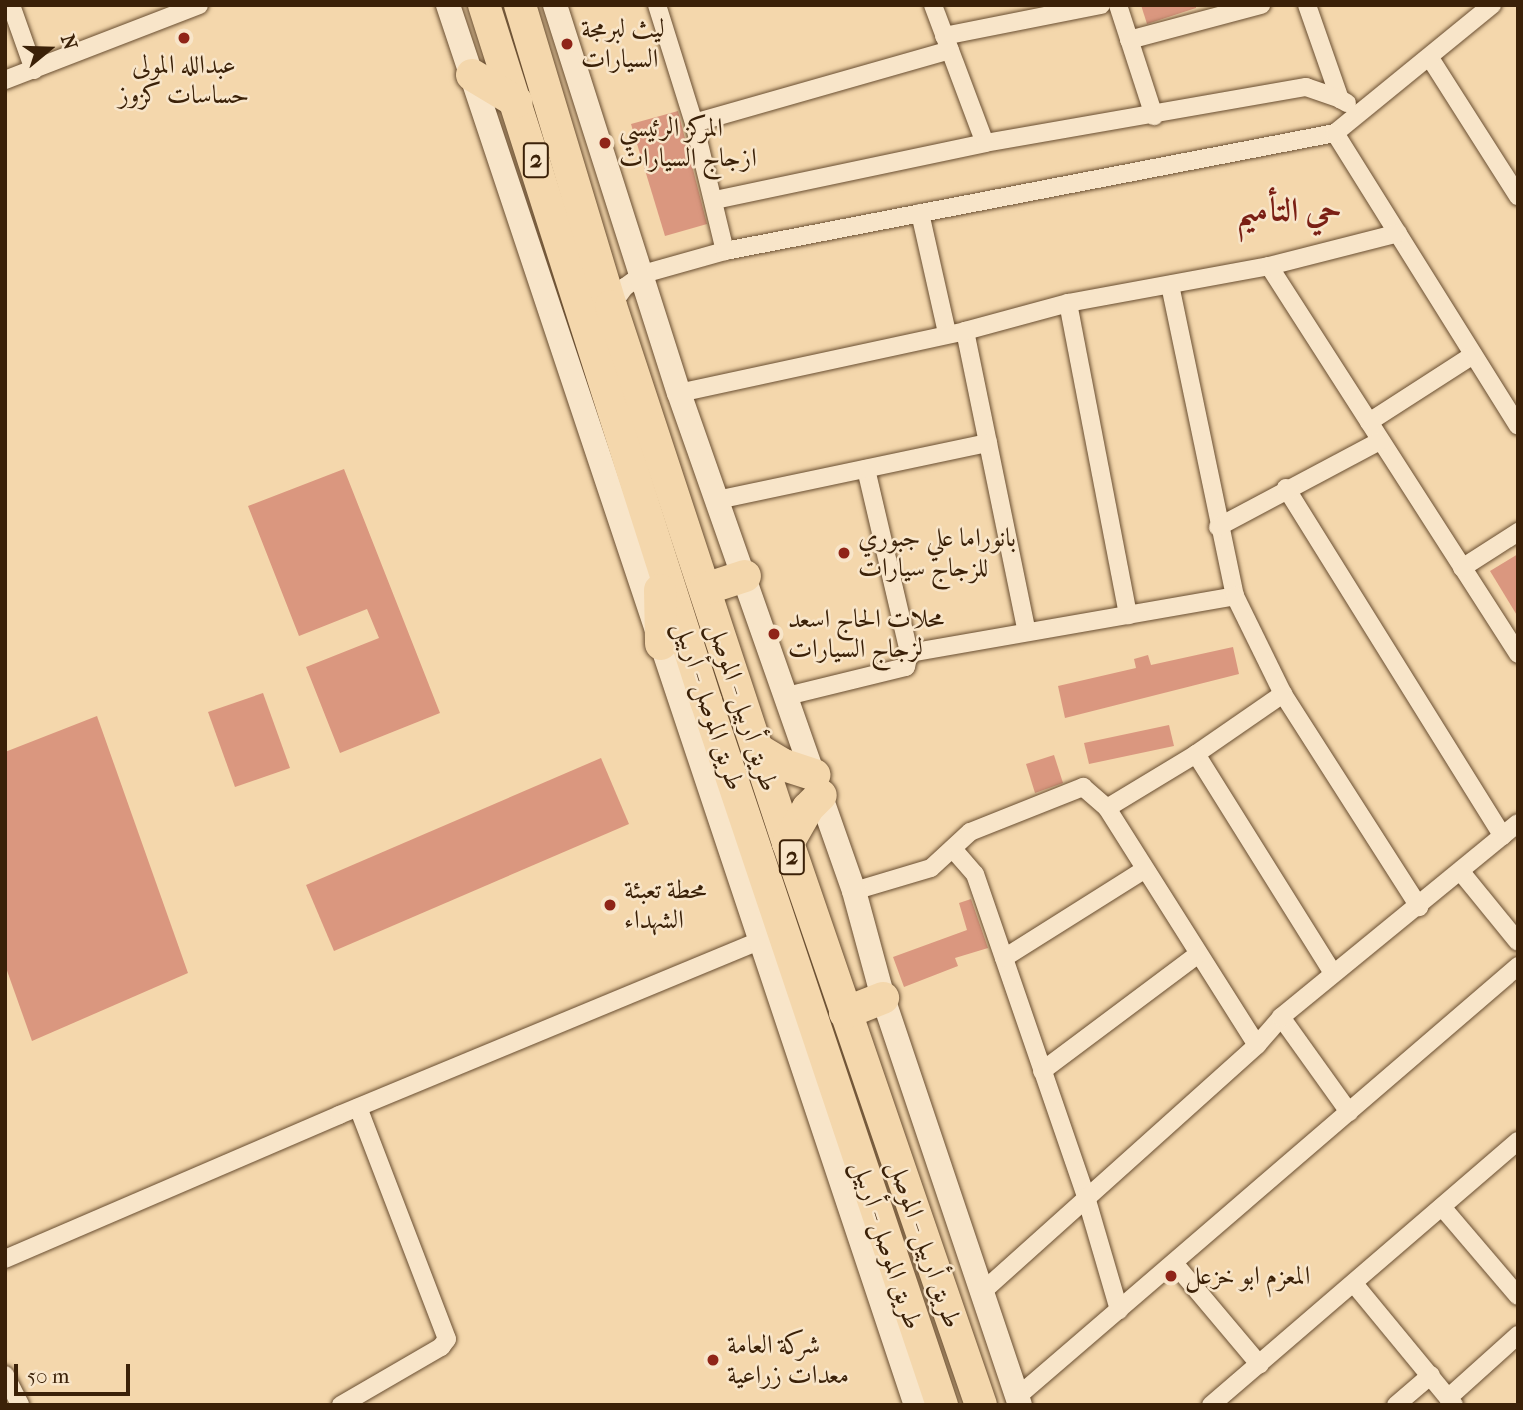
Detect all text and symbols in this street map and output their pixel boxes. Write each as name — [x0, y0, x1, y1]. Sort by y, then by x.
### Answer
place label: ليث لبرمجة السيارات — [581, 13, 665, 74]
north arrow — [14, 14, 84, 84]
marker: عبدالله المولى حساسات كزوز — [176, 30, 192, 46]
text: N — [56, 32, 82, 53]
marker: ليث لبرمجة السيارات — [559, 36, 575, 52]
place label: عبدالله المولى حساسات كزوز — [119, 49, 249, 110]
place label: المركز الرئيسي ازجاج السيارات — [619, 112, 757, 174]
marker: المركز الرئيسي ازجاج السيارات — [597, 135, 613, 151]
road number: 2 — [522, 140, 550, 180]
district label: حي التأميم — [1237, 191, 1341, 231]
place label: بانوراما علي جبوري للزجاج سيارات — [858, 522, 1016, 584]
marker: بانوراما علي جبوري للزجاج سيارات — [836, 545, 852, 561]
place label: محلات الحاج اسعد لزجاج السيارات — [788, 603, 944, 664]
street label: طريق الموصل - أربيل — [667, 618, 751, 794]
street label: طريق أربيل - الموصل — [701, 619, 785, 795]
marker: محلات الحاج اسعد لزجاج السيارات — [766, 626, 782, 642]
road number: 2 — [778, 836, 806, 878]
place label: محطة تعبئة الشهداء — [624, 874, 706, 936]
marker: محطة تعبئة الشهداء — [602, 897, 618, 913]
street label: طريق أربيل - الموصل — [882, 1156, 968, 1332]
street label: طريق الموصل - أربيل — [845, 1157, 929, 1333]
place label: المعزم ابو خزعل — [1185, 1260, 1310, 1292]
marker: المعزم ابو خزعل — [1163, 1268, 1179, 1284]
place label: شركة العامة معدات زراعية — [727, 1329, 849, 1390]
scale bar — [18, 1350, 133, 1394]
marker: شركة العامة معدات زراعية — [705, 1352, 721, 1368]
text: 50 m — [27, 1364, 70, 1388]

